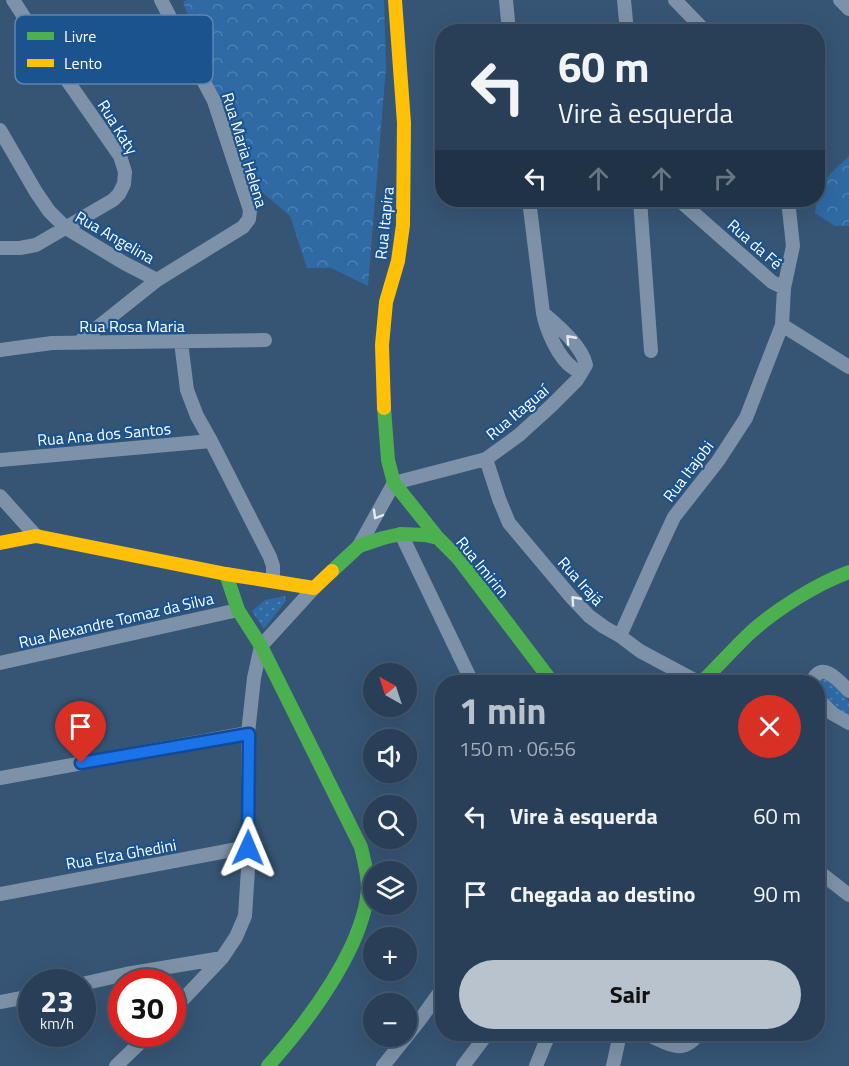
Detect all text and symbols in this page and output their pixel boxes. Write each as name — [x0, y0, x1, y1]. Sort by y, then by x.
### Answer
legend — [15, 15, 213, 84]
text: Livre — [64, 24, 96, 48]
text: 60 m — [558, 34, 650, 98]
icon: left — [459, 48, 537, 126]
text: Lento — [64, 51, 102, 75]
street label: Rua Maria Helena — [216, 90, 274, 210]
text: Vire à esquerda — [558, 92, 733, 133]
street label: Rua Katy — [92, 95, 144, 159]
icon: left — [519, 162, 552, 195]
icon: ahead — [582, 162, 615, 195]
icon: ahead — [645, 162, 678, 195]
icon: right — [708, 162, 741, 195]
street label: Rua Itapira — [368, 185, 400, 261]
street label: Rua Angelina — [71, 205, 159, 269]
street label: Rua da Fé — [722, 213, 788, 275]
street label: Rua Rosa Maria — [79, 314, 185, 338]
one-way arrow — [566, 336, 577, 346]
street label: Rua Itaguaí — [480, 378, 555, 446]
street label: Rua Ana dos Santos — [36, 416, 172, 452]
street label: Rua Itajobi — [657, 435, 719, 507]
one-way arrow — [372, 509, 384, 519]
street label: Rua Imirim — [451, 531, 515, 603]
street label: Rua Irajá — [552, 551, 610, 611]
street label: Rua Alexandre Tomaz da Silva — [16, 586, 216, 654]
one-way arrow — [571, 596, 582, 607]
north arrow — [363, 663, 417, 717]
map controls — [363, 663, 417, 1047]
text: 1 min — [459, 683, 546, 738]
button: close — [738, 695, 801, 758]
pin — [55, 701, 106, 763]
icon: arrive — [64, 710, 97, 743]
button: sound — [363, 729, 417, 783]
text: 150 m · 06:56 — [459, 733, 576, 764]
button: search — [363, 795, 417, 849]
text: Vire à esquerda — [510, 799, 658, 833]
text: 60 m — [753, 799, 801, 833]
icon: left — [459, 800, 492, 833]
position arrow — [216, 816, 280, 880]
street label: Rua Elza Ghedini — [64, 832, 178, 876]
button: layers — [363, 861, 417, 915]
text: Chegada ao destino — [510, 877, 696, 911]
text: 90 m — [753, 877, 801, 911]
icon: arrive — [459, 878, 492, 911]
button: + — [363, 927, 417, 981]
button: Sair — [459, 960, 801, 1029]
speed limit sign: 30 — [108, 969, 186, 1047]
text: 23 — [40, 978, 74, 1024]
button: − — [363, 993, 417, 1047]
text: km/h — [40, 1012, 74, 1035]

